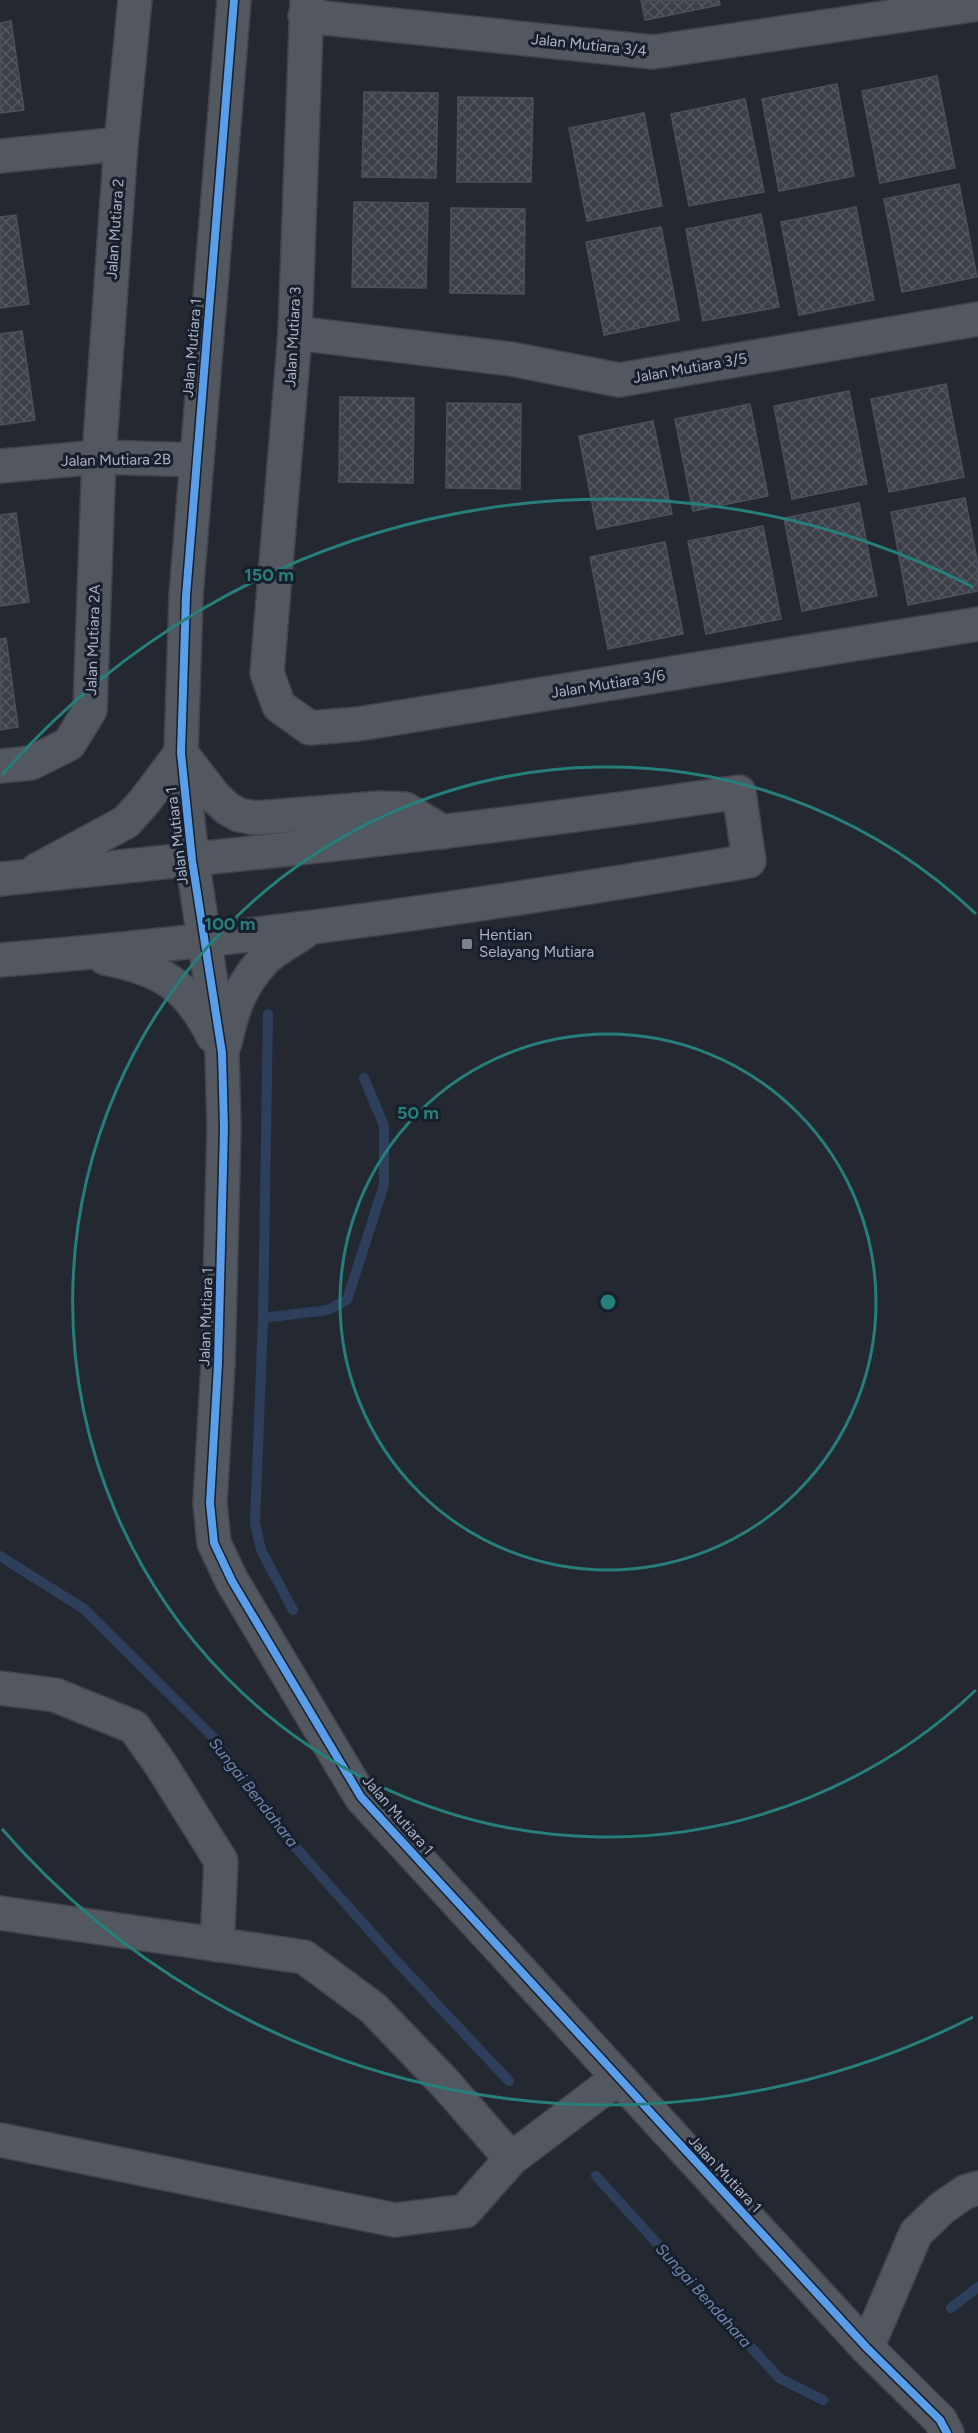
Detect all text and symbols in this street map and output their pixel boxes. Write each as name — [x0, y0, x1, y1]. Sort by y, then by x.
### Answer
street label: Jalan Mutiara 3/4 — [530, 30, 648, 60]
street label: Jalan Mutiara 2 — [102, 178, 128, 280]
street label: Jalan Mutiara 3 — [281, 286, 305, 388]
street label: Jalan Mutiara 1 — [179, 298, 205, 398]
street label: Jalan Mutiara 3/5 — [632, 349, 748, 387]
street label: Jalan Mutiara 2B — [61, 450, 171, 470]
text: 150 m — [244, 564, 294, 586]
street label: Jalan Mutiara 2A — [82, 584, 104, 696]
street label: Jalan Mutiara 3/6 — [550, 666, 667, 702]
street label: Jalan Mutiara 1 — [162, 786, 192, 886]
text: 100 m — [205, 913, 255, 935]
place label: Hentian Selayang Mutiara — [479, 926, 594, 961]
marker: Hentian Selayang Mutiara — [460, 937, 474, 951]
text: 50 m — [397, 1102, 439, 1124]
street label: Jalan Mutiara 1 — [195, 1267, 217, 1367]
centre of rings — [598, 1292, 618, 1312]
water label: Sungai Bendahara — [205, 1734, 302, 1851]
street label: Jalan Mutiara 1 — [359, 1772, 437, 1858]
street label: Jalan Mutiara 1 — [685, 2132, 765, 2216]
water label: Sungai Bendahara — [652, 2239, 755, 2351]

